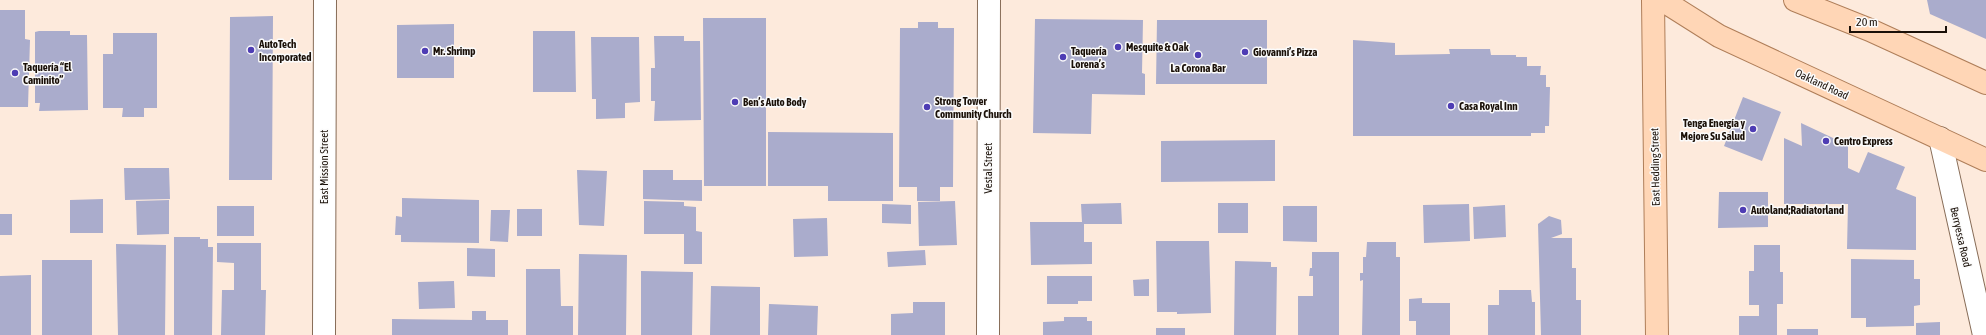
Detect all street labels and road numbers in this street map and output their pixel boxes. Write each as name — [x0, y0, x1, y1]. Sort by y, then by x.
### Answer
street label: Oakland Road — [1793, 66, 1851, 102]
street label: East Hedding Street — [1648, 128, 1662, 206]
street label: East Mission Street — [318, 130, 330, 204]
street label: Vestal Street — [982, 143, 994, 193]
street label: Berryessa Road — [1948, 206, 1974, 268]

